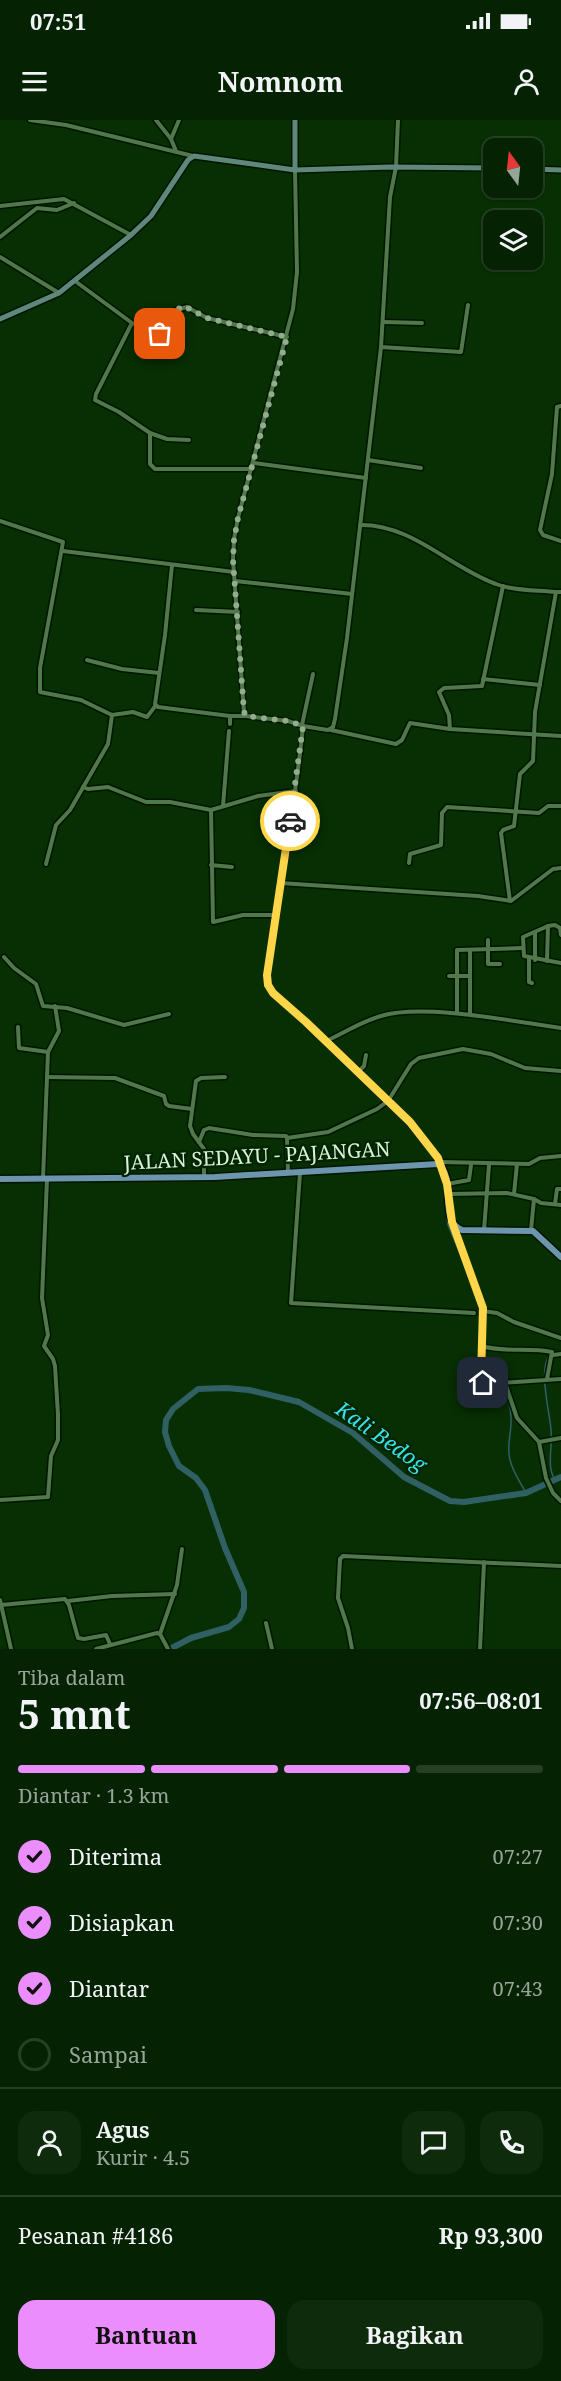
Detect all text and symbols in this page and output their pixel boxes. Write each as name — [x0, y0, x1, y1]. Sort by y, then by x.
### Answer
text: 07:51 — [30, 6, 86, 36]
text: Nomnom — [218, 63, 343, 100]
icon: menu — [18, 65, 51, 98]
icon: person — [510, 65, 543, 98]
north arrow — [483, 138, 543, 198]
map controls — [483, 138, 543, 270]
button: layers — [483, 210, 543, 270]
pin — [134, 308, 185, 359]
icon: bag — [143, 317, 176, 350]
courier — [260, 791, 320, 851]
icon: car — [274, 805, 307, 838]
street label: JALAN SEDAYU - PAJANGAN — [122, 1135, 391, 1176]
pin — [457, 1357, 508, 1408]
icon: home — [466, 1366, 499, 1399]
water label: Kali Bedog — [330, 1394, 434, 1479]
text: Tiba dalam — [18, 1664, 125, 1691]
text: 07:56–08:01 — [419, 1685, 543, 1715]
text: 5 mnt — [18, 1687, 130, 1740]
text: Diantar · 1.3 km — [18, 1782, 169, 1809]
icon: check — [18, 1840, 51, 1873]
text: Diterima — [69, 1841, 162, 1871]
text: 07:27 — [493, 1843, 543, 1870]
icon: check — [18, 1906, 51, 1939]
text: Disiapkan — [69, 1907, 174, 1937]
text: 07:30 — [493, 1909, 543, 1936]
icon: check — [18, 1972, 51, 2005]
text: Diantar — [69, 1973, 149, 2003]
text: 07:43 — [493, 1975, 543, 2002]
text: Sampai — [69, 2039, 147, 2069]
button: person — [18, 2111, 81, 2174]
button: chat — [402, 2111, 465, 2174]
button: phone — [480, 2111, 543, 2174]
text: Agus — [96, 2114, 150, 2144]
text: Kurir · 4.5 — [96, 2144, 190, 2171]
text: Pesanan #4186 — [18, 2220, 173, 2250]
text: Rp 93,300 — [439, 2220, 543, 2250]
button: Bantuan — [18, 2300, 275, 2369]
button: Bagikan — [287, 2300, 543, 2369]

